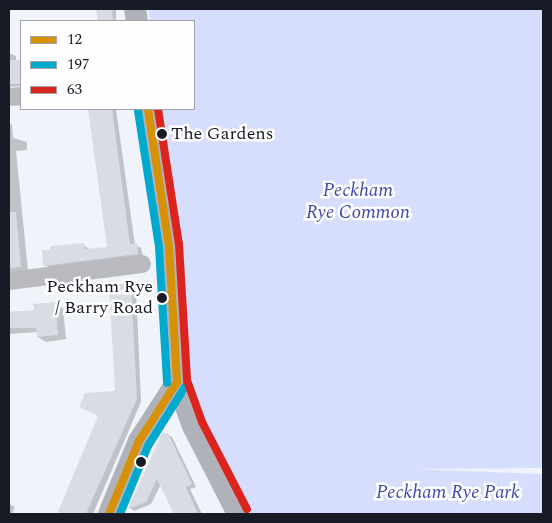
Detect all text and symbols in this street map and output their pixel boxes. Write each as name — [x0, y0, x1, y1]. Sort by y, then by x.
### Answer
legend — [20, 20, 195, 110]
text: 12 — [67, 28, 82, 51]
text: 197 — [67, 53, 90, 76]
text: 63 — [67, 78, 82, 101]
place label: The Gardens — [171, 123, 274, 145]
marker: The Gardens — [157, 129, 167, 139]
park label: Peckham Rye Common — [306, 180, 410, 224]
place label: Peckham Rye / Barry Road — [46, 277, 153, 320]
marker: Peckham Rye / Barry Road — [157, 293, 167, 303]
unlabelled marker — [136, 457, 146, 467]
park label: Peckham Rye Park — [376, 482, 520, 504]

